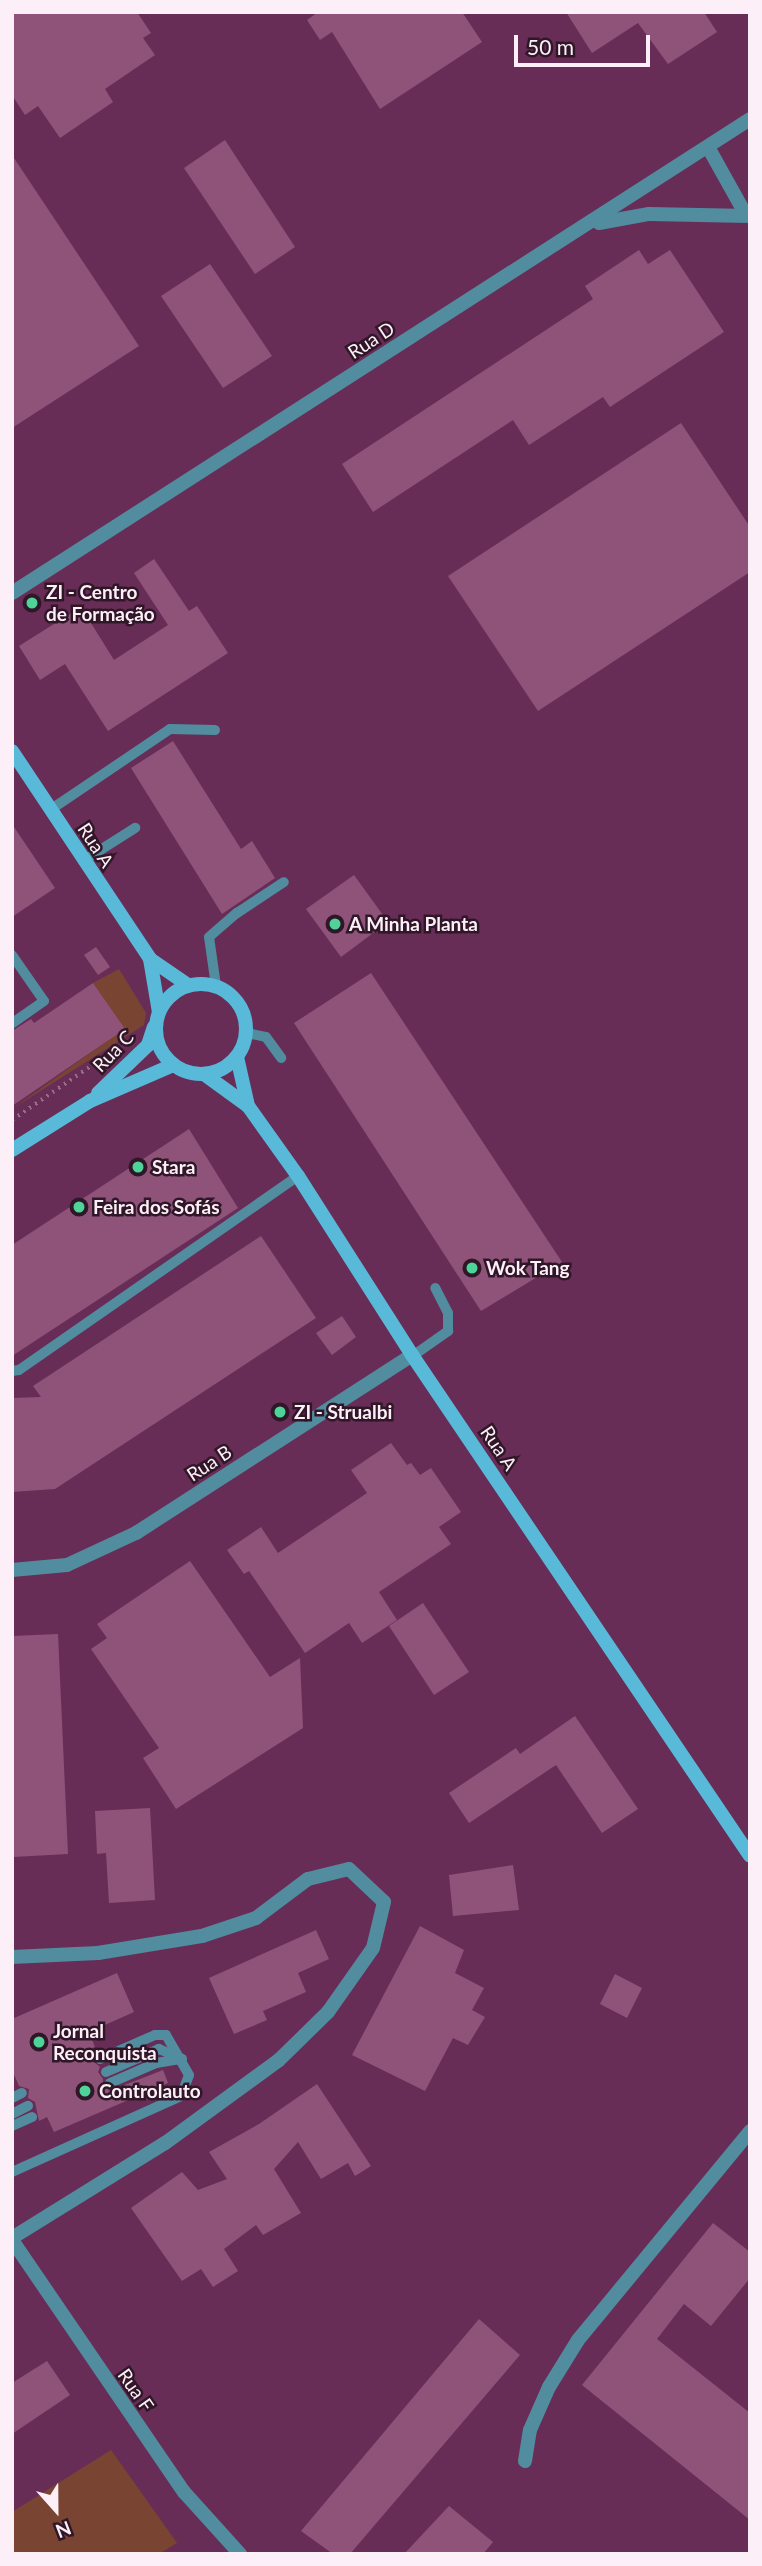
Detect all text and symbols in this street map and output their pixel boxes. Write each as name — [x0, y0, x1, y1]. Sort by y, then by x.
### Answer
scale bar — [517, 21, 654, 65]
text: 50 m — [527, 34, 574, 59]
street label: Rua D — [343, 317, 399, 363]
place label: ZI - Centro de Formação — [46, 581, 155, 625]
marker: ZI - Centro de Formação — [24, 595, 40, 611]
street label: Rua A — [73, 818, 119, 872]
place label: A Minha Planta — [349, 913, 479, 935]
marker: A Minha Planta — [327, 916, 343, 932]
street label: Rua C — [88, 1025, 138, 1077]
place label: Stara — [152, 1156, 195, 1178]
marker: Stara — [130, 1159, 146, 1175]
place label: Feira dos Sofás — [93, 1196, 220, 1218]
marker: Feira dos Sofás — [71, 1199, 87, 1215]
place label: Wok Tang — [486, 1257, 570, 1279]
marker: Wok Tang — [464, 1260, 480, 1276]
place label: ZI - Strualbi — [294, 1401, 392, 1423]
marker: ZI - Strualbi — [272, 1404, 288, 1420]
street label: Rua A — [476, 1421, 522, 1475]
street label: Rua B — [182, 1440, 236, 1486]
place label: Jornal Reconquista — [53, 2020, 157, 2064]
marker: Jornal Reconquista — [31, 2034, 47, 2050]
place label: Controlauto — [99, 2080, 201, 2102]
marker: Controlauto — [77, 2083, 93, 2099]
street label: Rua F — [113, 2364, 159, 2416]
north arrow — [21, 2475, 91, 2545]
text: N — [53, 2517, 75, 2543]

